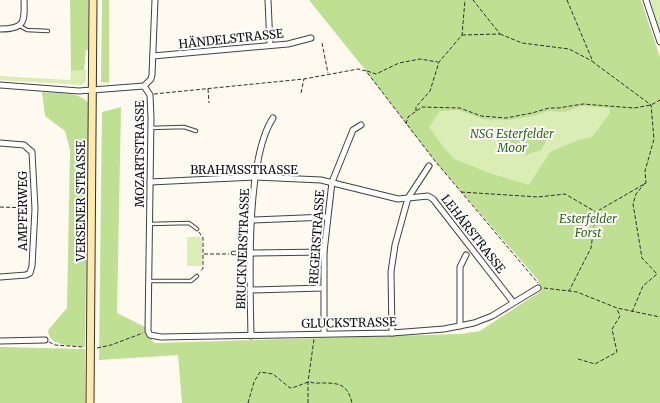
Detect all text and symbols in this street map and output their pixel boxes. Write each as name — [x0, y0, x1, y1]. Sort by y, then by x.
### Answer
street label: HÄNDELSTRASSE — [178, 25, 285, 51]
street label: MOZARTSTRASSE — [132, 100, 147, 208]
park label: NSG Esterfelder Moor — [470, 126, 555, 155]
street label: VERSENER STRASSE — [73, 140, 88, 263]
street label: BRAHMSSTRASSE — [190, 162, 298, 177]
street label: AMPFERWEG — [15, 171, 30, 252]
street label: BRUCKNERSTRASSE — [233, 188, 252, 310]
street label: REGERSTRASSE — [306, 189, 327, 285]
street label: LEHÁRSTRASSE — [438, 191, 509, 276]
park label: Esterfelder Forst — [559, 211, 618, 240]
street label: GLUCKSTRASSE — [301, 314, 397, 331]

